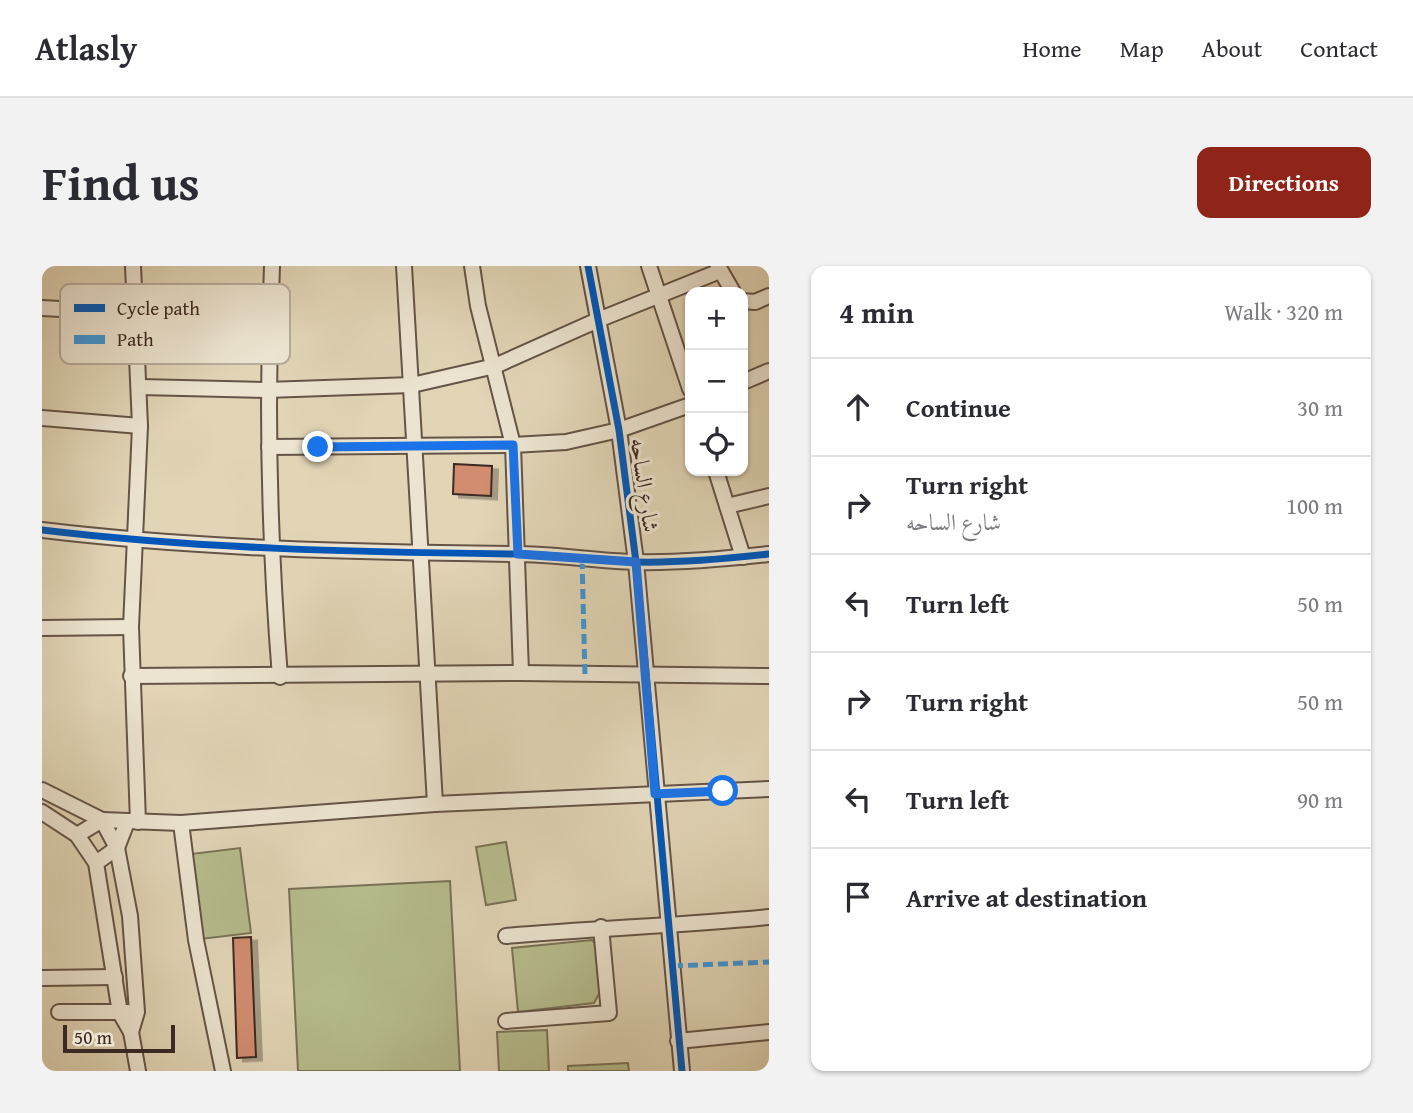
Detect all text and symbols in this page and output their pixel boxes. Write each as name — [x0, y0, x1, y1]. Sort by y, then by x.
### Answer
text: Atlasly — [35, 24, 137, 72]
text: Home — [1023, 31, 1082, 66]
text: Map — [1120, 31, 1164, 66]
text: About — [1202, 31, 1262, 66]
text: Contact — [1300, 31, 1378, 66]
text: Find us — [42, 146, 200, 218]
button: Directions — [1197, 147, 1371, 218]
legend — [60, 284, 290, 364]
map controls — [685, 287, 748, 476]
button: + — [685, 287, 748, 350]
text: 4 min — [839, 290, 914, 334]
text: Cycle path — [117, 294, 200, 322]
text: Walk · 320 m — [1224, 295, 1343, 328]
text: Path — [117, 325, 154, 353]
button: − — [685, 350, 748, 413]
icon: ahead — [839, 388, 877, 426]
text: Continue — [906, 388, 1011, 427]
text: 30 m — [1297, 391, 1343, 424]
button: locate — [685, 413, 748, 476]
route end — [302, 431, 333, 462]
street label: شارع الساحه — [619, 436, 668, 535]
text: Turn right — [906, 465, 1028, 504]
icon: right — [839, 486, 877, 524]
text: 100 m — [1286, 489, 1343, 522]
text: شارع الساحه — [906, 505, 1001, 538]
icon: left — [839, 584, 877, 622]
text: Turn left — [906, 584, 1009, 623]
text: 50 m — [1297, 587, 1343, 620]
icon: right — [839, 682, 877, 720]
text: Turn right — [906, 682, 1028, 721]
text: 50 m — [1297, 685, 1343, 718]
route start — [707, 775, 738, 806]
icon: left — [839, 780, 877, 818]
text: Turn left — [906, 780, 1009, 819]
text: 90 m — [1297, 783, 1343, 816]
icon: arrive — [839, 878, 877, 916]
text: Arrive at destination — [906, 878, 1147, 917]
scale bar — [63, 1022, 175, 1054]
text: 50 m — [74, 1023, 112, 1051]

